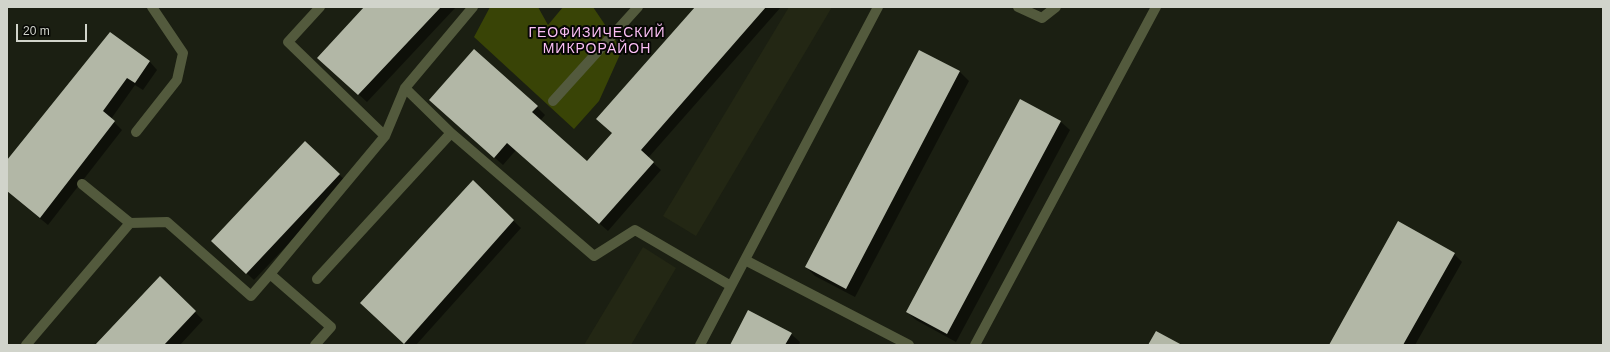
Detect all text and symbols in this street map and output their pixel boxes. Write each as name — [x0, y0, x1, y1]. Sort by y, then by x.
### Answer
scale bar — [18, 16, 89, 42]
text: 20 m — [23, 24, 50, 38]
district label: ГЕОФИЗИЧЕСКИЙ МИКРОРАЙОН — [528, 25, 666, 58]

